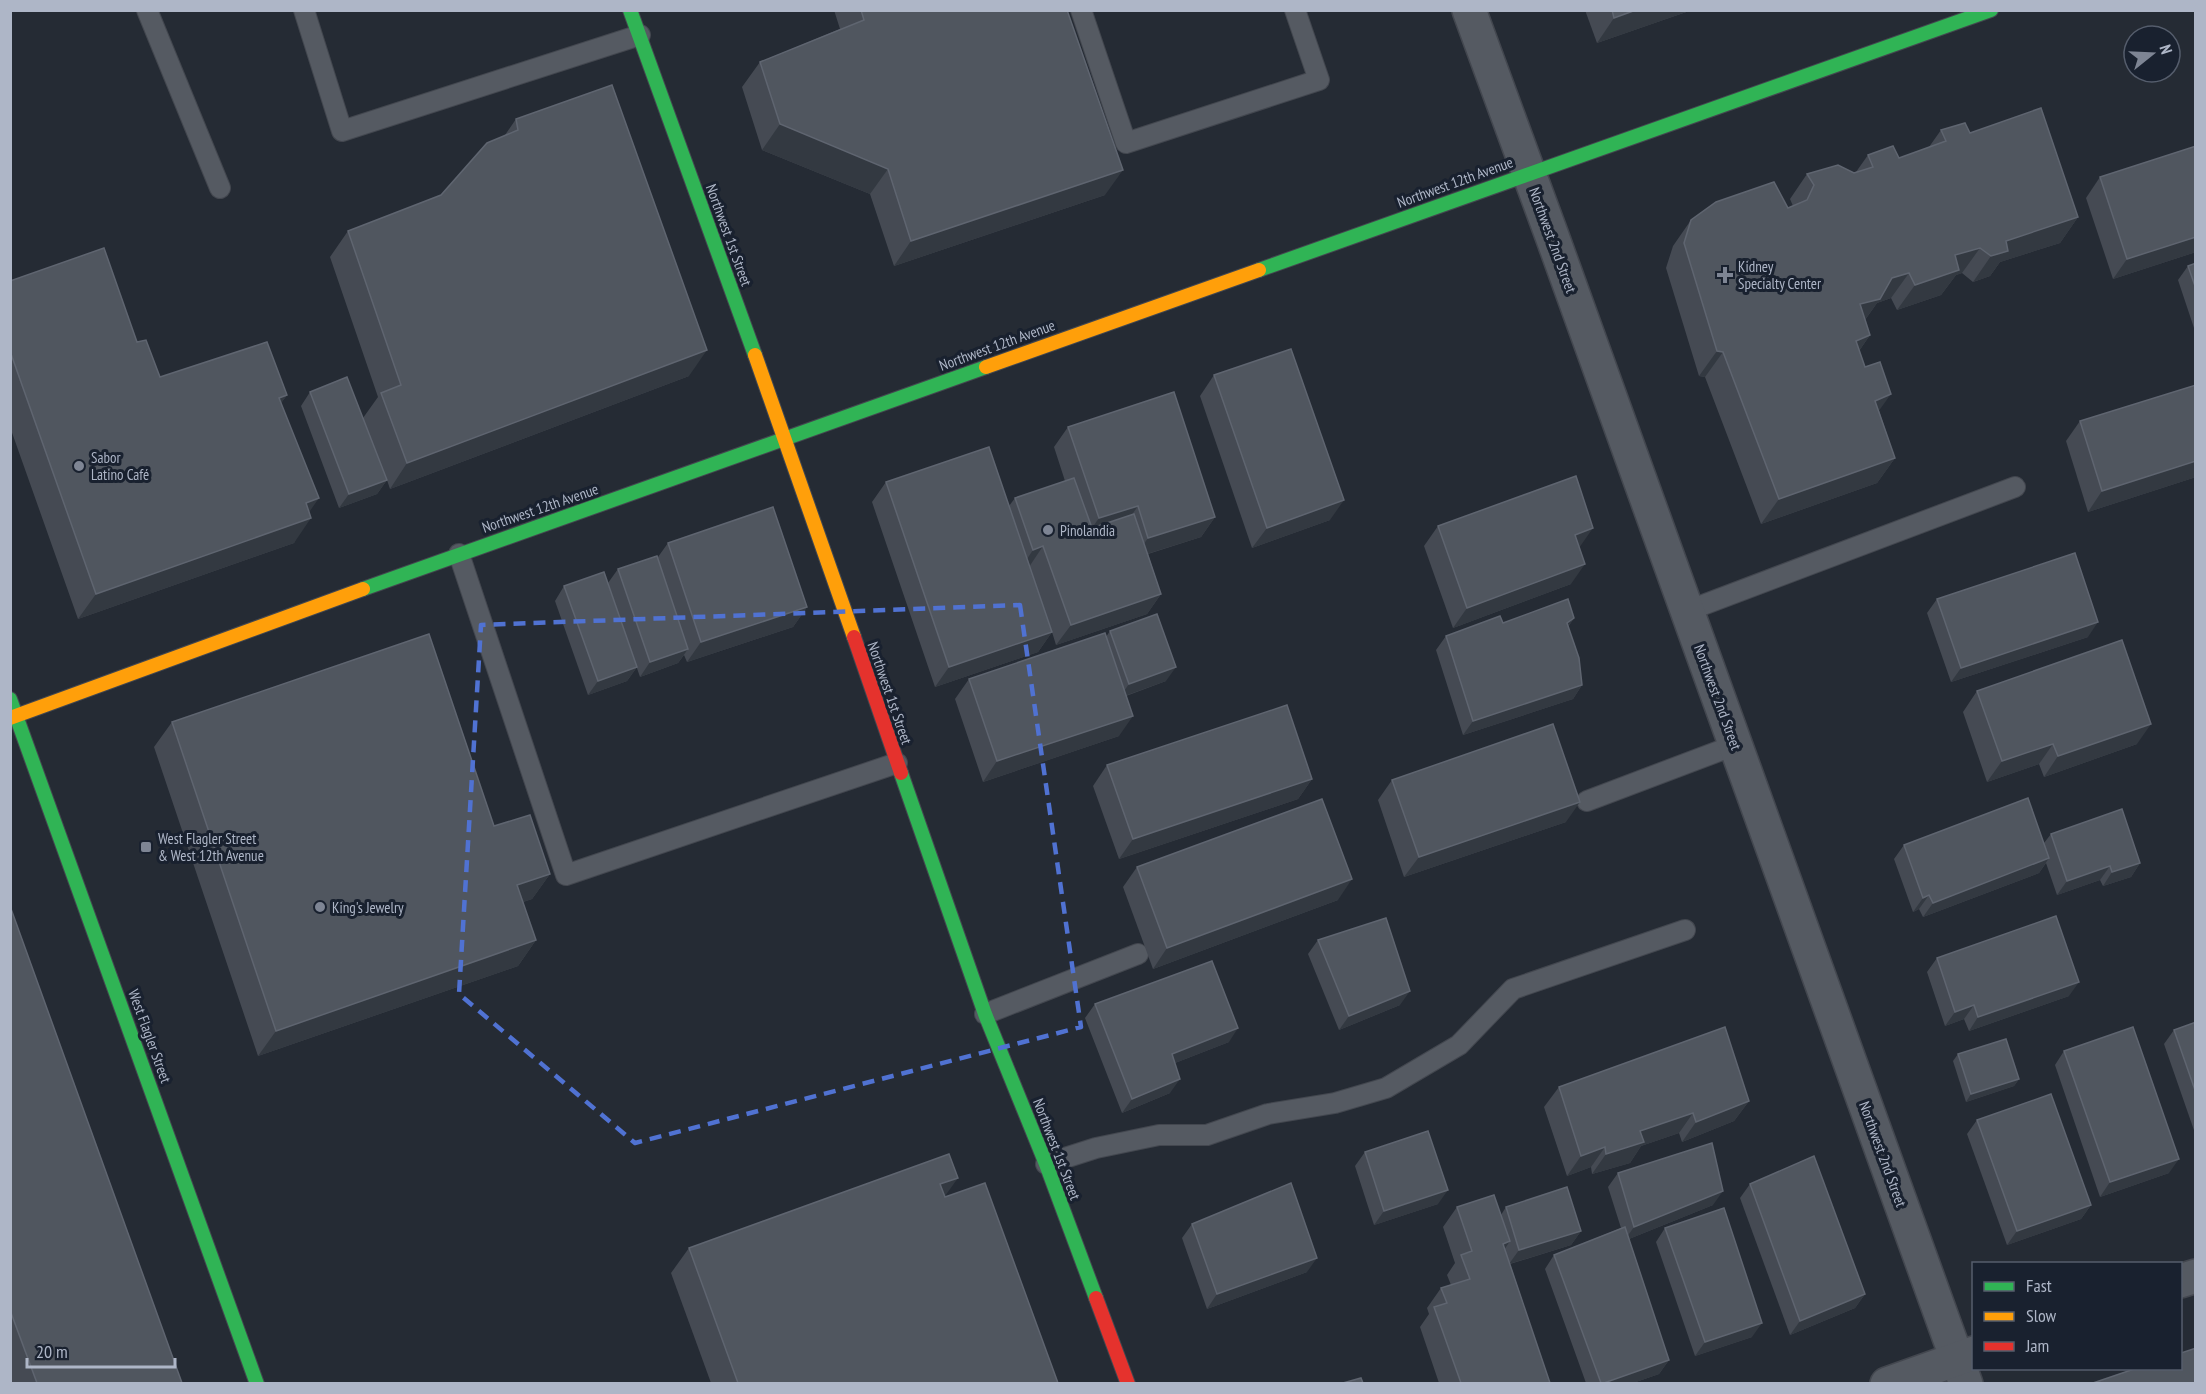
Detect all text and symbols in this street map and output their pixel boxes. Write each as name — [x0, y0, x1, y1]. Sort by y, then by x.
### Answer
north arrow — [2122, 24, 2182, 84]
text: N — [2155, 42, 2177, 57]
street label: Northwest 12th Avenue — [1394, 152, 1516, 212]
street label: Northwest 1st Street — [702, 181, 756, 289]
street label: Northwest 2nd Street — [1525, 185, 1581, 295]
place label: Kidney Specialty Center — [1738, 257, 1822, 293]
marker: Kidney Specialty Center — [1716, 266, 1734, 284]
street label: Northwest 12th Avenue — [936, 315, 1058, 375]
place label: Sabor Latino Café — [91, 448, 149, 484]
marker: Sabor Latino Café — [72, 459, 86, 473]
street label: Northwest 12th Avenue — [479, 479, 601, 537]
place label: Pinolandia — [1060, 521, 1115, 540]
marker: Pinolandia — [1041, 523, 1055, 537]
street label: Northwest 1st Street — [864, 639, 916, 747]
street label: Northwest 2nd Street — [1690, 642, 1746, 752]
place label: West Flagler Street & West 12th Avenue — [158, 829, 264, 865]
marker: West Flagler Street & West 12th Avenue — [139, 840, 153, 854]
place label: King's Jewelry — [332, 898, 404, 917]
marker: King's Jewelry — [313, 900, 327, 914]
street label: West Flagler Street — [124, 987, 176, 1085]
street label: Northwest 1st Street — [1029, 1096, 1085, 1202]
street label: Northwest 2nd Street — [1855, 1099, 1911, 1209]
legend — [1972, 1262, 2182, 1370]
text: Fast — [2026, 1274, 2052, 1297]
text: Slow — [2026, 1304, 2057, 1327]
scale bar — [27, 1331, 176, 1369]
text: Jam — [2025, 1334, 2049, 1357]
text: 20 m — [36, 1340, 68, 1363]

